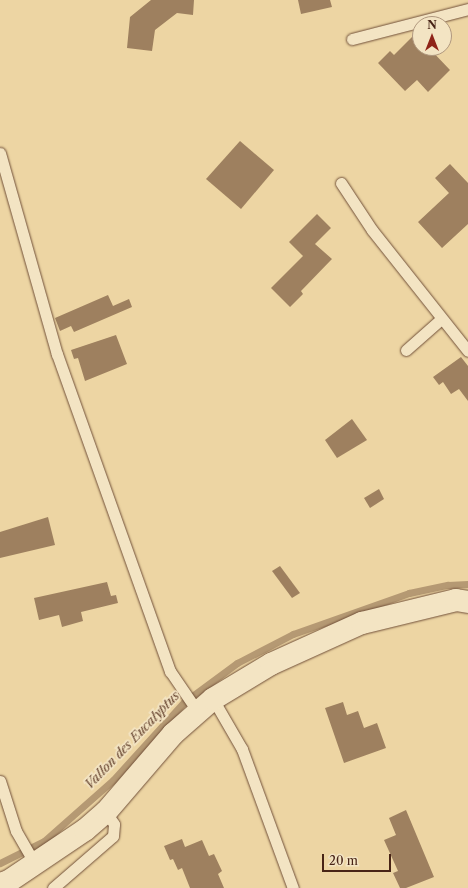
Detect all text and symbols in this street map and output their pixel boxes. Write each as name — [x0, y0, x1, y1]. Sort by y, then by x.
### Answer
north arrow — [412, 16, 452, 56]
text: N — [427, 18, 437, 32]
water label: Vallon des Eucalyptus — [81, 688, 183, 792]
scale bar — [324, 846, 393, 872]
text: 20 m — [329, 853, 358, 868]

